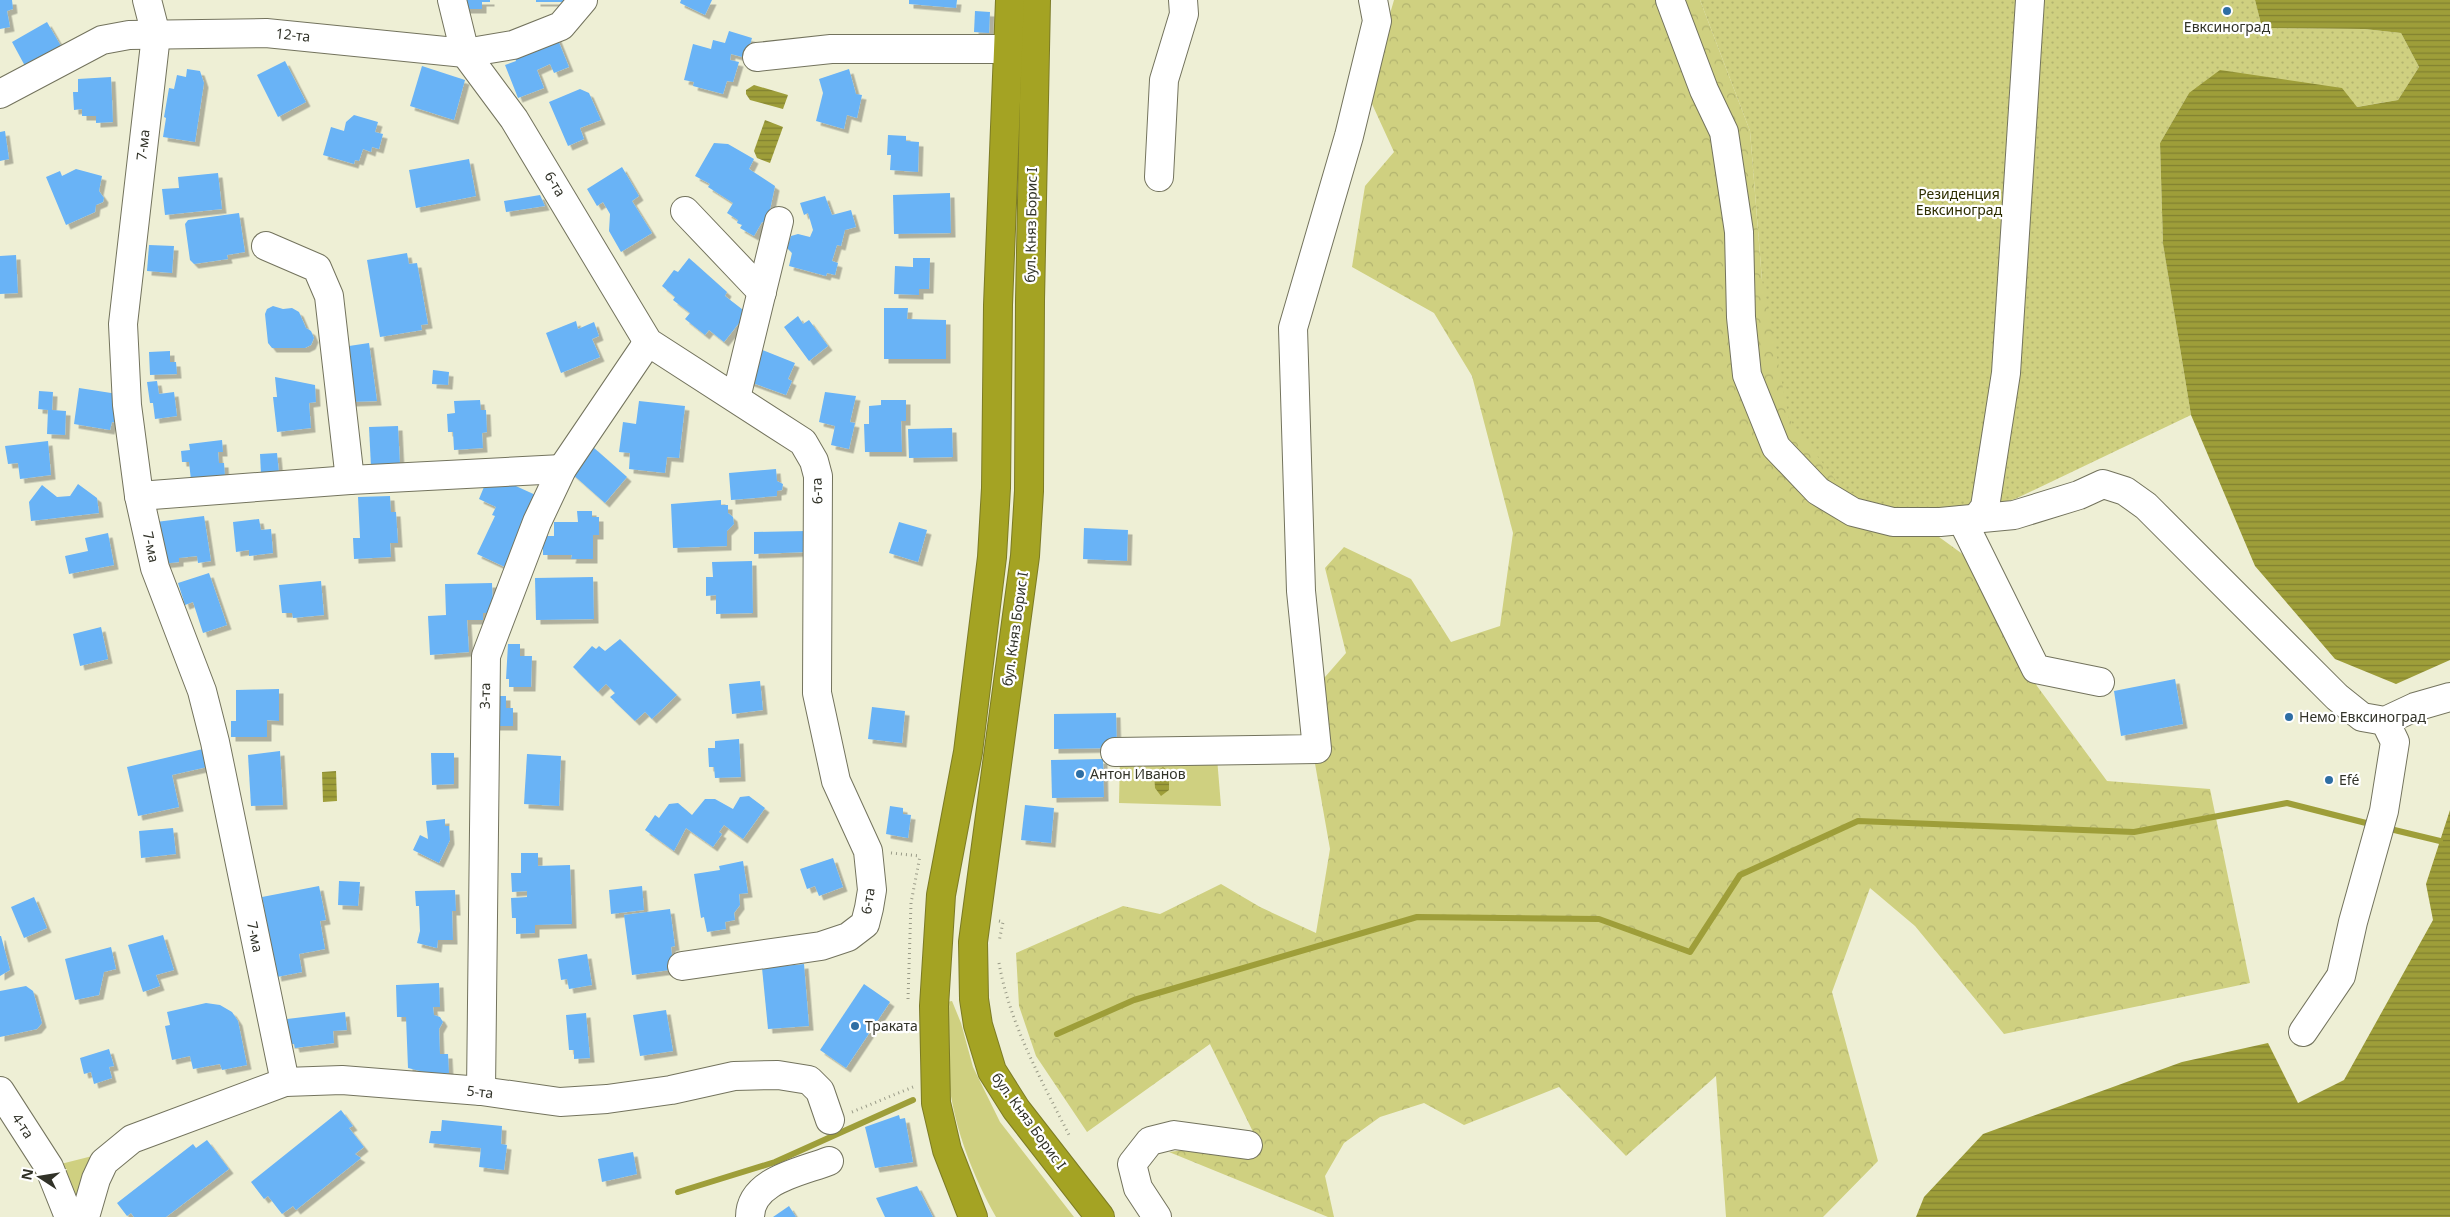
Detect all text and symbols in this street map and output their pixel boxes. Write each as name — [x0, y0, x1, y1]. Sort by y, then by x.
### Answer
marker: Евксиноград — [2221, 5, 2233, 17]
place label: Евксиноград — [2184, 17, 2271, 36]
street label: 12-та — [275, 23, 311, 46]
street label: 7-ма — [131, 129, 154, 161]
street label: 6-та — [540, 167, 570, 200]
street label: бул. Княз Борис I — [1020, 167, 1041, 283]
park label: Резиденция Евксиноград — [1916, 184, 2003, 219]
street label: 6-та — [807, 477, 826, 505]
street label: 7-ма — [139, 530, 164, 564]
street label: бул. Княз Борис I — [997, 570, 1032, 687]
street label: 3-та — [475, 683, 494, 709]
place label: Немо Евксиноград — [2299, 707, 2427, 726]
marker: Немо Евксиноград — [2283, 711, 2295, 723]
place label: Антон Иванов — [1090, 764, 1186, 783]
marker: Антон Иванов — [1074, 768, 1086, 780]
place label: Efé — [2339, 770, 2360, 789]
marker: Efé — [2323, 774, 2335, 786]
street label: 6-та — [856, 886, 879, 915]
street label: 7-ма — [243, 920, 268, 954]
place label: Траката — [865, 1016, 918, 1035]
marker: Траката — [849, 1020, 861, 1032]
street label: бул. Княз Борис I — [988, 1068, 1071, 1173]
street label: 5-та — [466, 1081, 494, 1102]
street label: 4-та — [8, 1109, 39, 1142]
north arrow — [15, 1152, 65, 1202]
text: N — [16, 1167, 37, 1182]

